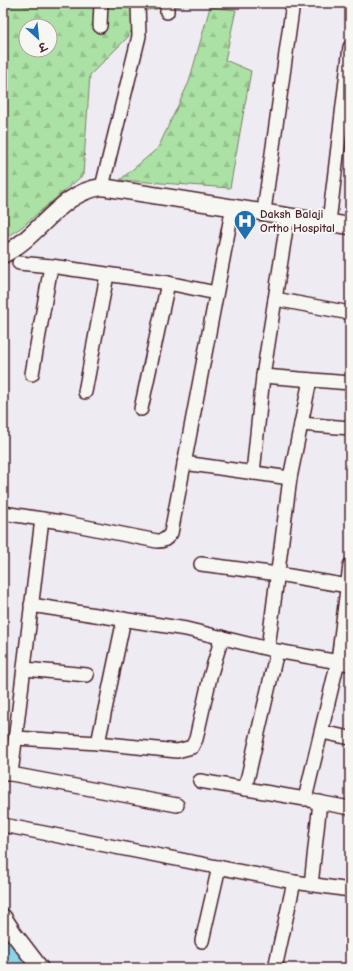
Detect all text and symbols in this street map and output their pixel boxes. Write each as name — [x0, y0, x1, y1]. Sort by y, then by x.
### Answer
north arrow — [18, 18, 58, 58]
text: उ — [35, 39, 49, 55]
place label: Daksh Balaji Ortho Hospital — [260, 207, 335, 235]
hospital icon: Daksh Balaji Ortho Hospital — [232, 208, 258, 241]

